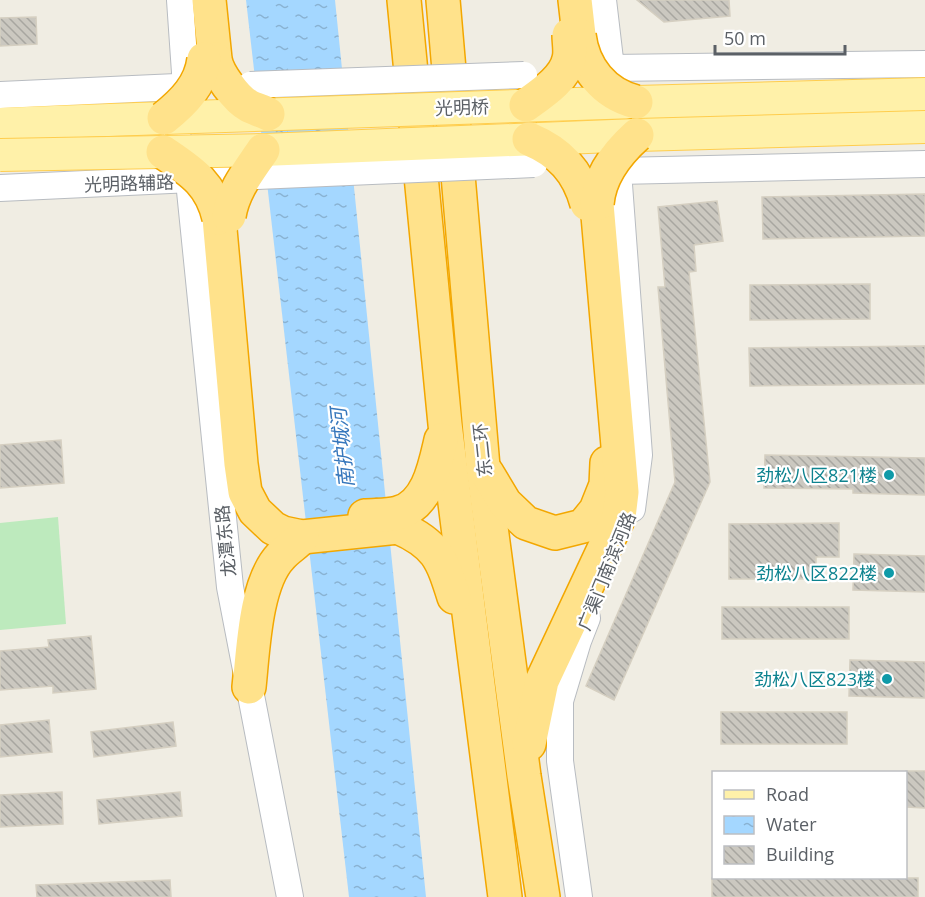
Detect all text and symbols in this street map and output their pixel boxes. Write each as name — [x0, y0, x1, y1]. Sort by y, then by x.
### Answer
scale bar — [715, 18, 846, 56]
text: 50 m — [724, 26, 766, 50]
street label: 光明桥 — [435, 94, 489, 120]
street label: 光明路辅路 — [84, 169, 174, 197]
water label: 南护城河 — [324, 403, 360, 489]
street label: 东二环 — [467, 422, 497, 478]
place label: 劲松八区821楼 — [756, 463, 877, 487]
marker: 劲松八区821楼 — [882, 468, 896, 482]
street label: 龙潭东路 — [209, 504, 241, 578]
street label: 广渠门南滨河路 — [571, 508, 641, 634]
place label: 劲松八区822楼 — [756, 561, 877, 585]
marker: 劲松八区822楼 — [882, 566, 896, 580]
place label: 劲松八区823楼 — [754, 667, 875, 691]
marker: 劲松八区823楼 — [880, 672, 894, 686]
legend — [712, 771, 907, 879]
text: Road — [766, 782, 809, 806]
text: Water — [766, 812, 817, 836]
text: Building — [766, 842, 834, 866]

